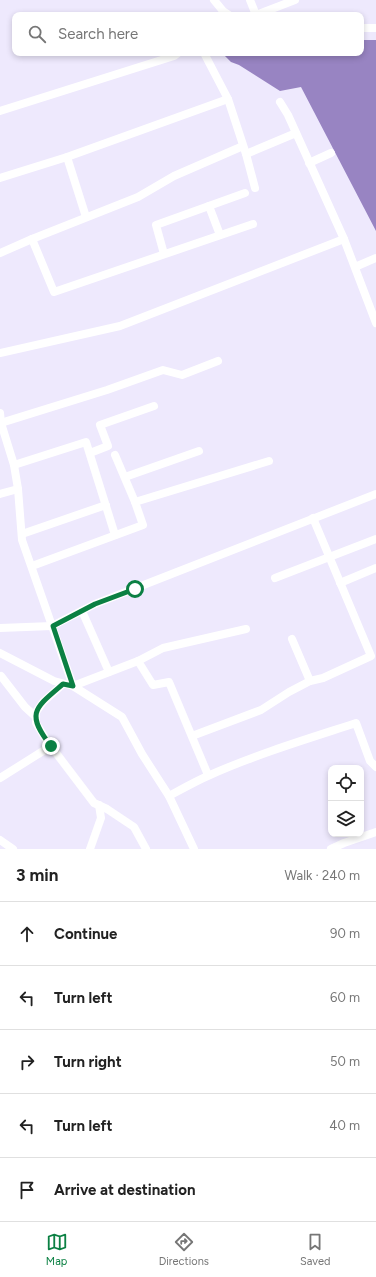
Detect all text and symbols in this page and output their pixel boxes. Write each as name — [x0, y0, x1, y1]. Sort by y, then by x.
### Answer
search box — [12, 12, 364, 56]
icon: search — [26, 23, 48, 45]
text: Search here — [58, 25, 138, 43]
route start — [126, 580, 144, 598]
route end — [42, 737, 60, 755]
map controls — [328, 765, 364, 837]
button: locate — [328, 765, 364, 801]
button: layers — [328, 801, 364, 837]
text: 3 min — [16, 865, 58, 885]
text: Walk · 240 m — [285, 868, 360, 883]
icon: ahead — [16, 923, 38, 945]
text: Continue — [54, 925, 117, 943]
text: 90 m — [330, 926, 360, 941]
icon: left — [16, 987, 38, 1009]
text: Turn left — [54, 989, 112, 1007]
text: 60 m — [330, 990, 360, 1005]
icon: right — [16, 1051, 38, 1073]
text: Turn right — [54, 1053, 122, 1071]
text: 50 m — [330, 1054, 360, 1069]
icon: left — [16, 1115, 38, 1137]
text: Turn left — [54, 1117, 112, 1135]
text: 40 m — [329, 1118, 360, 1133]
icon: arrive — [16, 1179, 38, 1201]
text: Arrive at destination — [54, 1181, 195, 1199]
tab: Map — [46, 1231, 68, 1268]
tab: Directions — [159, 1231, 209, 1268]
tab: Saved — [300, 1231, 330, 1268]

